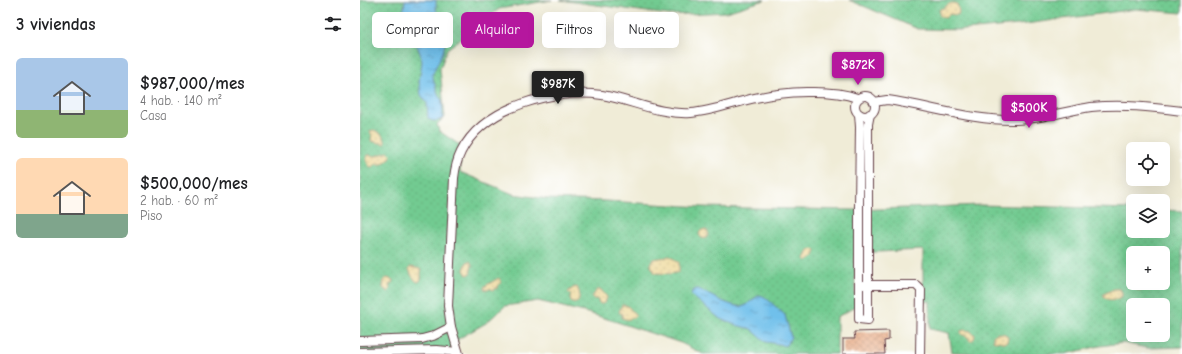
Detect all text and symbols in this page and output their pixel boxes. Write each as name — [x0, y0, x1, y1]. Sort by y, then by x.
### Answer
chip: Comprar — [372, 12, 453, 48]
chip: Alquilar — [461, 12, 534, 48]
chip: Filtros — [542, 12, 606, 48]
chip: Nuevo — [614, 12, 679, 48]
icon: filters — [322, 13, 344, 35]
text: 3 viviendas — [16, 15, 95, 34]
pin: $872K — [830, 52, 886, 86]
text: $872K — [841, 57, 875, 72]
pin: $987K — [530, 71, 586, 105]
icon: home — [48, 74, 96, 122]
text: $987,000/mes — [140, 74, 244, 93]
text: $987K — [541, 76, 575, 91]
text: 4 hab. · 140 m² — [140, 93, 222, 108]
pin: $500K — [1001, 95, 1057, 129]
text: $500K — [1011, 100, 1047, 115]
text: Casa — [140, 108, 167, 123]
map controls — [1126, 142, 1170, 342]
button: locate — [1126, 142, 1170, 186]
icon: home — [48, 174, 96, 222]
text: $500,000/mes — [140, 174, 248, 193]
text: 2 hab. · 60 m² — [140, 193, 218, 208]
button: layers — [1126, 194, 1170, 238]
text: Piso — [140, 208, 162, 223]
button: + — [1126, 246, 1170, 290]
button: − — [1126, 298, 1170, 342]

